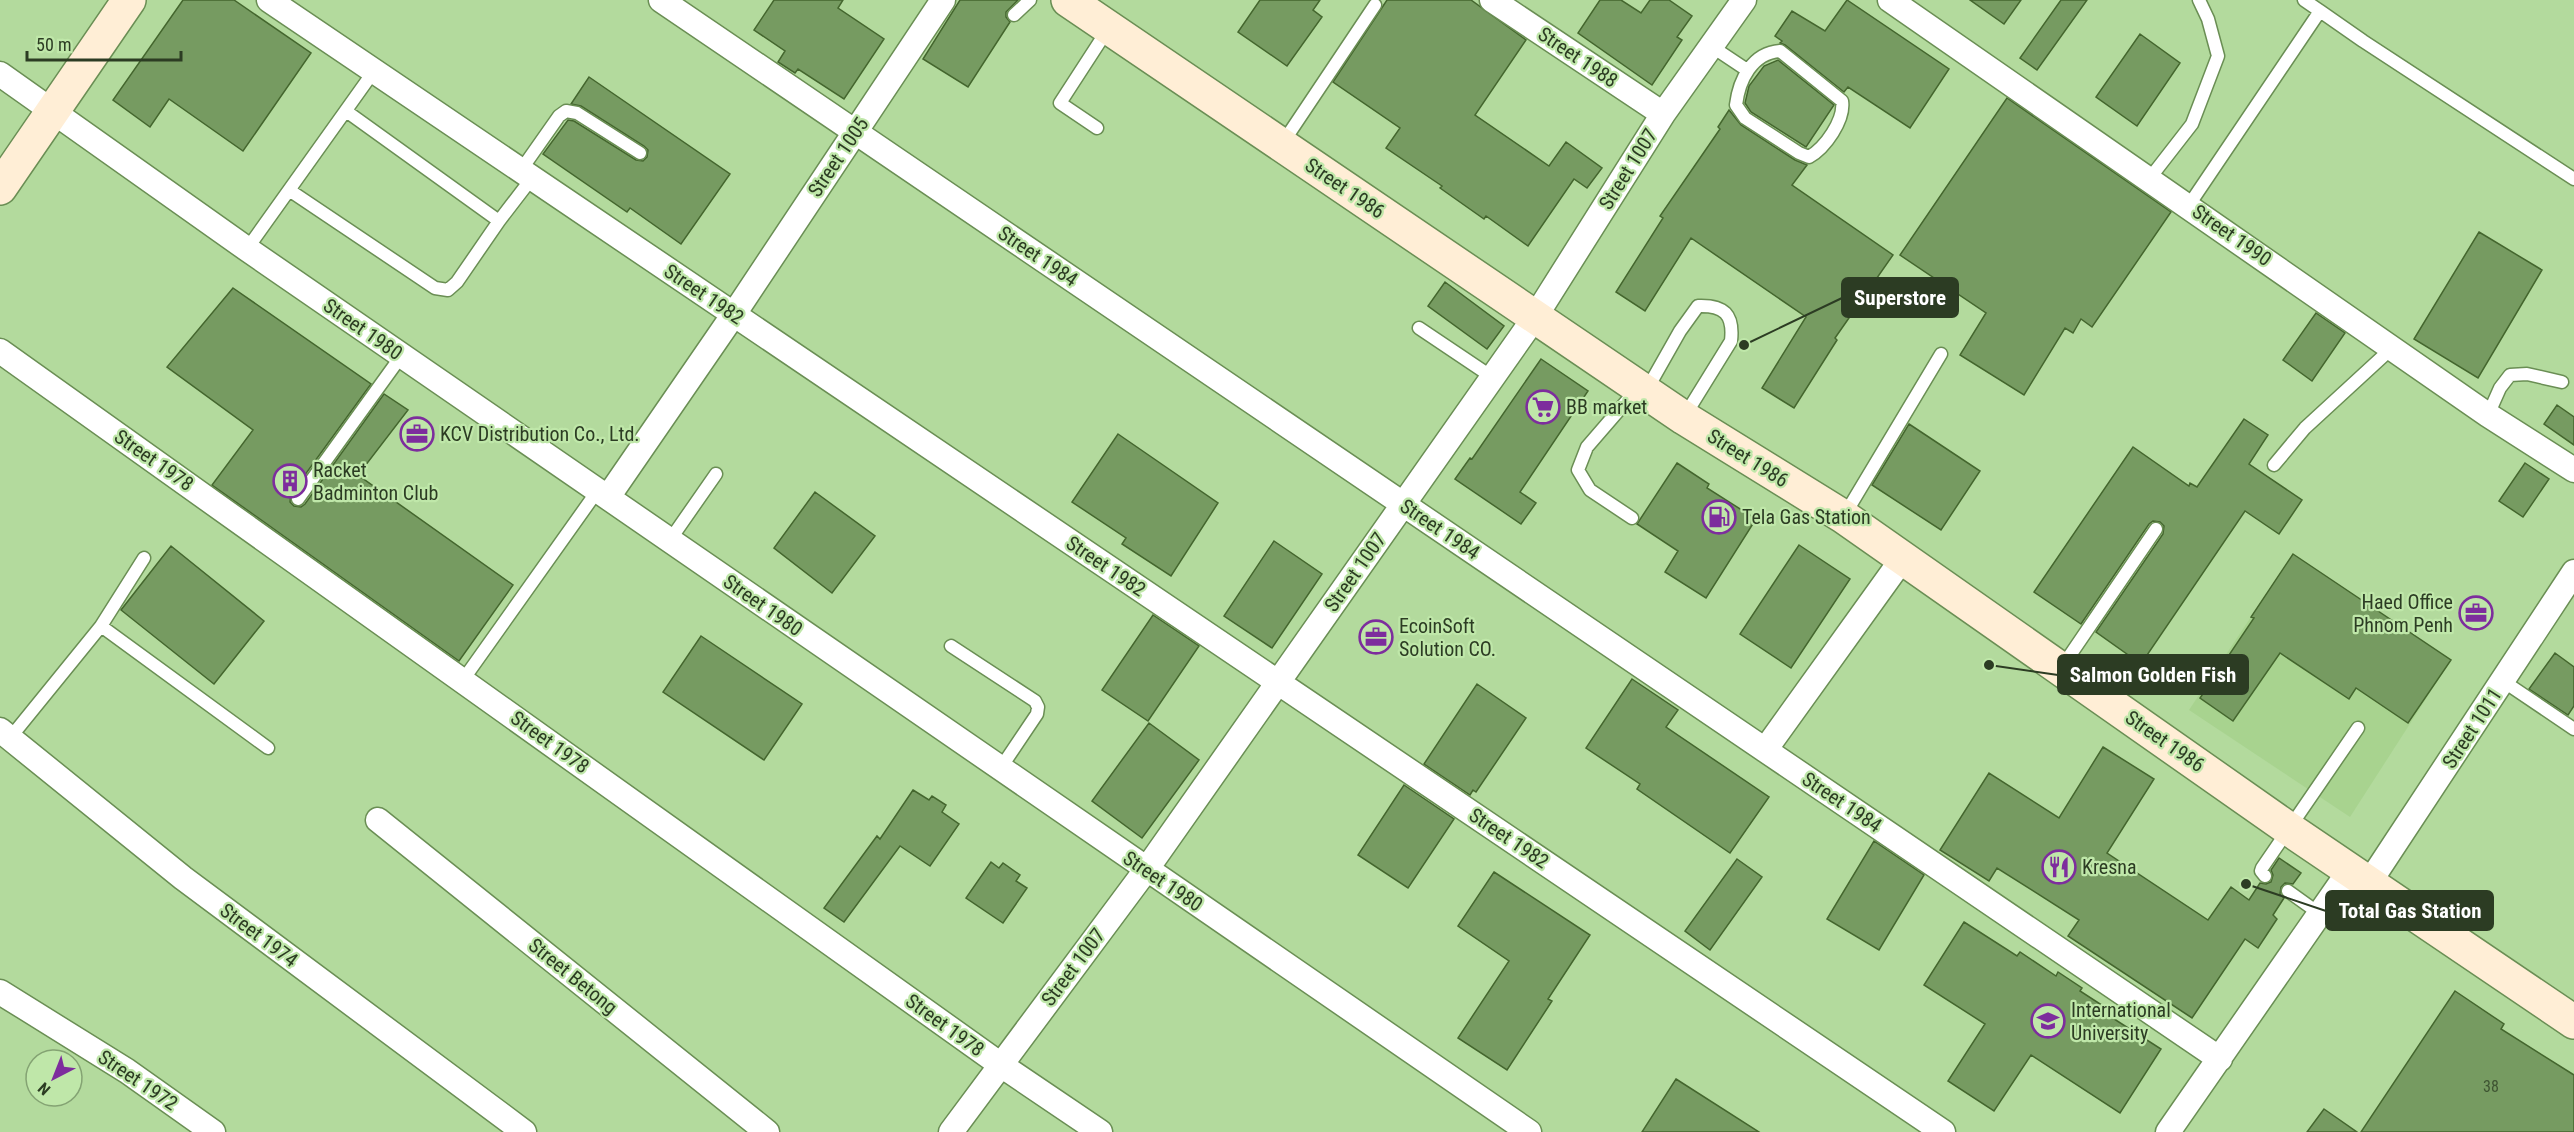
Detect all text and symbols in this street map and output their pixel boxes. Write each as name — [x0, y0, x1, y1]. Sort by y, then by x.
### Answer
street label: Street 1988 — [1534, 22, 1622, 92]
scale bar — [27, 24, 182, 62]
text: 50 m — [36, 34, 71, 55]
street label: Street 1005 — [803, 112, 873, 201]
street label: Street 1007 — [1594, 124, 1662, 214]
street label: Street 1986 — [1301, 153, 1389, 223]
street label: Street 1990 — [2188, 199, 2276, 271]
street label: Street 1984 — [994, 221, 1083, 291]
street label: Street 1982 — [660, 259, 749, 329]
callout: Superstore — [1842, 278, 1958, 317]
text: Superstore — [1854, 286, 1946, 310]
street label: Street 1980 — [319, 293, 407, 365]
supermarket icon: BB market — [1525, 389, 1561, 425]
place label: BB market — [1566, 395, 1647, 419]
office icon: KCV Distribution Co., Ltd. — [399, 416, 435, 452]
place label: KCV Distribution Co., Ltd. — [440, 422, 640, 446]
street label: Street 1978 — [110, 424, 198, 496]
street label: Street 1986 — [1703, 424, 1793, 492]
place label: Racket Badminton Club — [313, 458, 438, 505]
building icon: Racket Badminton Club — [272, 463, 308, 499]
street label: Street 1984 — [1396, 494, 1485, 564]
fuel station icon: Tela Gas Station — [1701, 499, 1737, 535]
place label: Tela Gas Station — [1742, 505, 1871, 529]
street label: Street 1007 — [1319, 528, 1391, 616]
street label: Street 1982 — [1062, 531, 1151, 601]
street label: Street 1980 — [719, 569, 807, 641]
place label: Haed Office Phnom Penh — [2353, 590, 2453, 637]
office icon: Haed Office Phnom Penh — [2458, 595, 2494, 631]
place label: EcoinSoft Solution CO. — [1399, 614, 1496, 661]
office icon: EcoinSoft Solution CO. — [1358, 619, 1394, 655]
callout: Salmon Golden Fish — [2058, 655, 2248, 694]
text: Salmon Golden Fish — [2070, 663, 2236, 687]
street label: Street 1011 — [2437, 683, 2507, 773]
street label: Street 1986 — [2121, 705, 2209, 777]
street label: Street 1978 — [506, 706, 594, 778]
street label: Street 1984 — [1798, 767, 1887, 837]
street label: Street 1982 — [1465, 803, 1554, 873]
street label: Street 1980 — [1119, 846, 1207, 916]
restaurant icon: Kresna — [2041, 849, 2077, 885]
place label: Kresna — [2082, 855, 2137, 879]
callout: Total Gas Station — [2326, 891, 2493, 930]
street label: Street 1974 — [215, 898, 303, 972]
text: Total Gas Station — [2339, 899, 2481, 923]
street label: Street 1007 — [1036, 923, 1110, 1011]
street label: Street Betong — [524, 933, 622, 1019]
street label: Street 1978 — [901, 989, 989, 1061]
place label: International University — [2071, 998, 2171, 1045]
school or university icon: International University — [2030, 1003, 2066, 1039]
street label: Street 1972 — [94, 1045, 183, 1115]
north arrow — [24, 1048, 84, 1108]
house number: 38 — [2483, 1077, 2499, 1096]
text: N — [34, 1078, 54, 1099]

